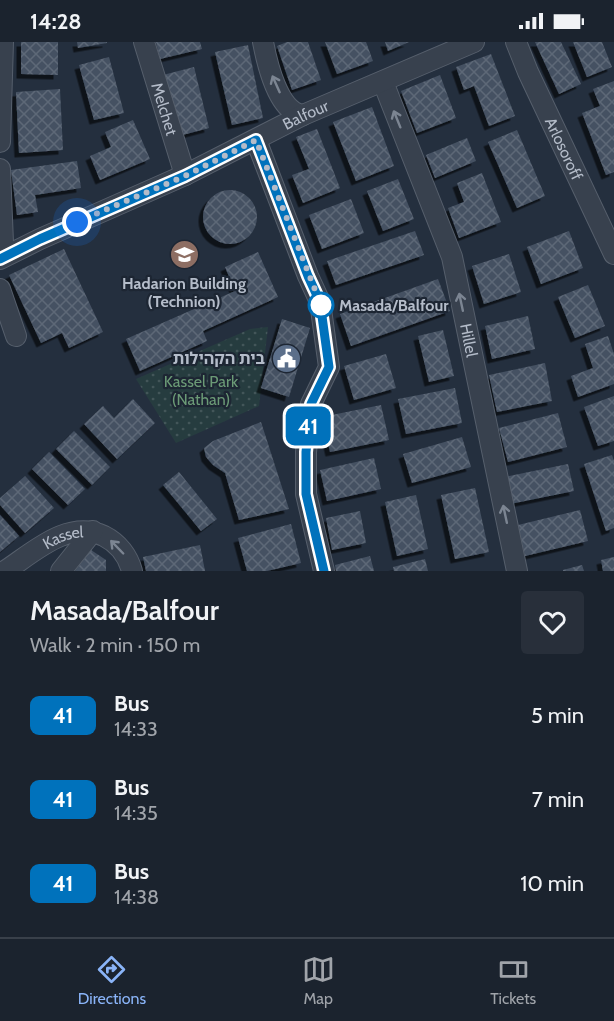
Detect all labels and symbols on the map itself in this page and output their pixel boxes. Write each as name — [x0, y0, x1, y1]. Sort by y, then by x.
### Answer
one-way arrow — [269, 76, 281, 94]
street label: Melchet — [147, 80, 181, 138]
street label: Balfour — [279, 96, 332, 134]
one-way arrow — [391, 110, 402, 128]
street label: Arlosoroff — [541, 114, 587, 184]
your location — [62, 207, 92, 237]
school or university icon: Hadarion Building (Technion) — [168, 239, 200, 271]
place label: Hadarion Building (Technion) — [122, 274, 246, 311]
marker: Masada/Balfour — [308, 292, 334, 318]
one-way arrow — [455, 293, 467, 312]
place label: Masada/Balfour — [339, 296, 449, 315]
street label: Hillel — [456, 322, 482, 359]
public building icon: בית הקהילות — [270, 342, 302, 374]
place label: בית הקהילות — [173, 349, 265, 368]
park label: Kassel Park (Nathan) — [164, 372, 239, 409]
line badge: 41 — [281, 406, 335, 446]
one-way arrow — [499, 504, 510, 524]
street label: Kassel — [39, 522, 84, 553]
one-way arrow — [110, 539, 124, 554]

